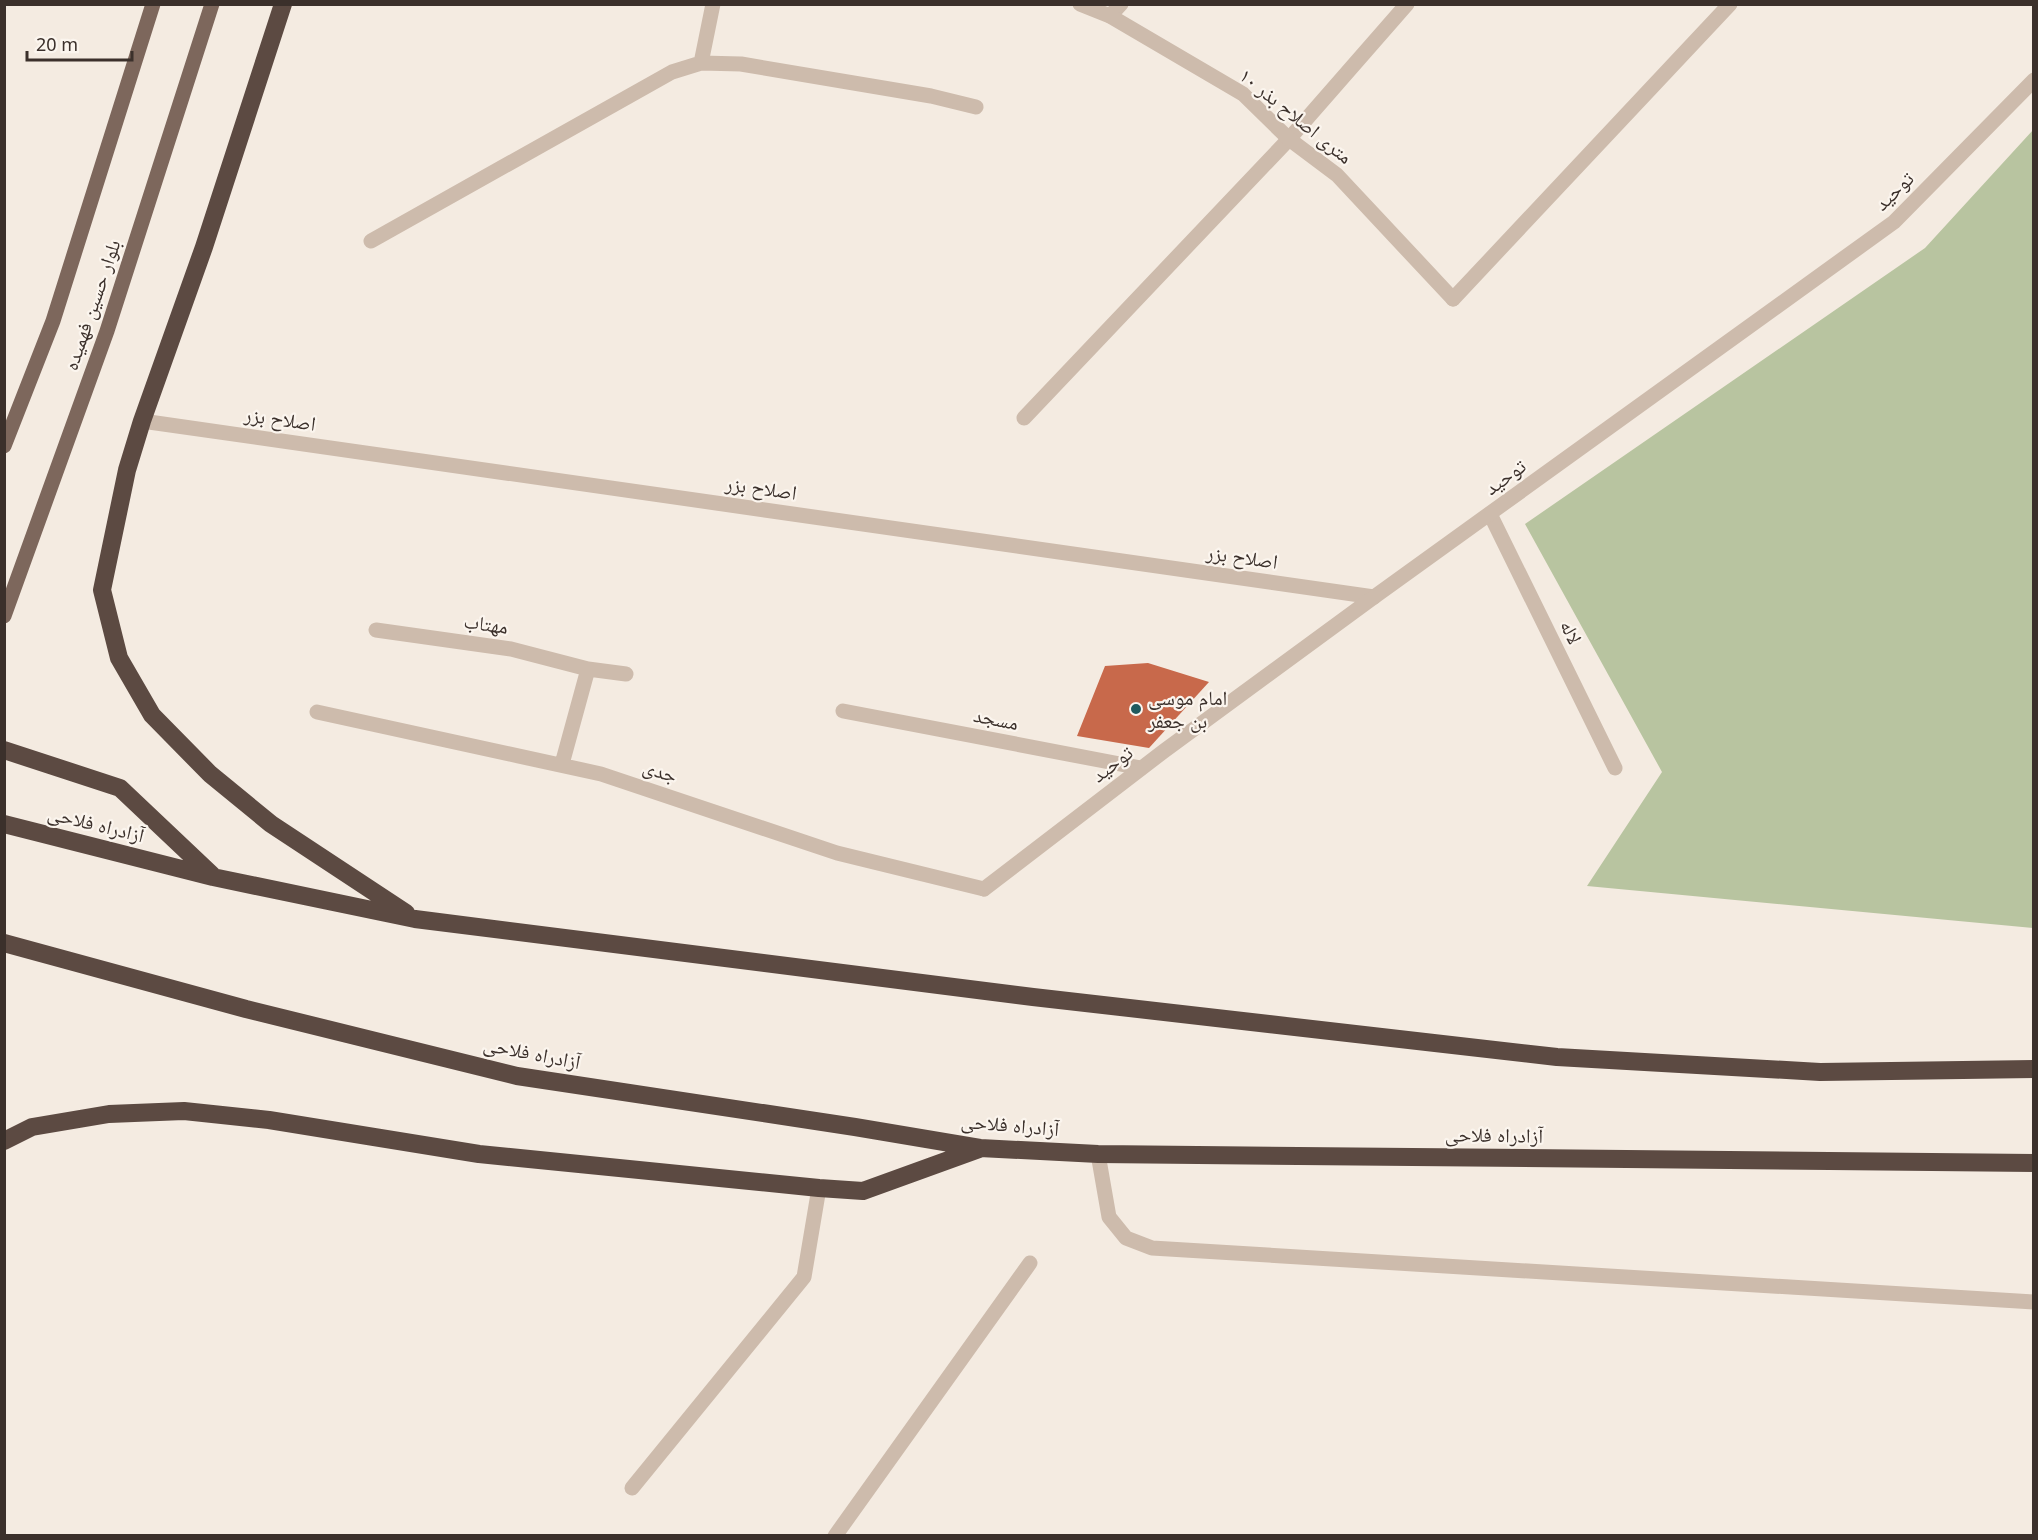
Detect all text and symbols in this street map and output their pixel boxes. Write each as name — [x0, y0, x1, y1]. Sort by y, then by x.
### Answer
scale bar — [27, 24, 132, 62]
text: 20 m — [36, 32, 78, 56]
street label: ۱۰ متری اصلاح بذر — [1234, 62, 1359, 170]
street label: توحید — [1868, 165, 1920, 216]
street label: بلوار حسین فهمیده — [57, 236, 127, 374]
street label: اصلاح بزر — [242, 400, 318, 437]
street label: توحید — [1478, 452, 1531, 501]
street label: اصلاح بزر — [723, 469, 799, 506]
street label: اصلاح بزر — [1204, 538, 1280, 575]
street label: مهتاب — [462, 607, 510, 640]
street label: لاله — [1554, 615, 1589, 648]
place label: امام موسی بن جعفر — [1147, 684, 1227, 734]
street label: مسجد — [971, 701, 1021, 736]
marker: امام موسی بن جعفر — [1129, 702, 1143, 716]
street label: توحید — [1085, 739, 1138, 788]
street label: جدی — [640, 752, 681, 789]
street label: آزادراه فلاحی — [45, 799, 148, 849]
street label: آزادراه فلاحی — [481, 1030, 584, 1075]
street label: آزادراه فلاحی — [960, 1107, 1061, 1142]
street label: آزادراه فلاحی — [1445, 1120, 1544, 1149]

